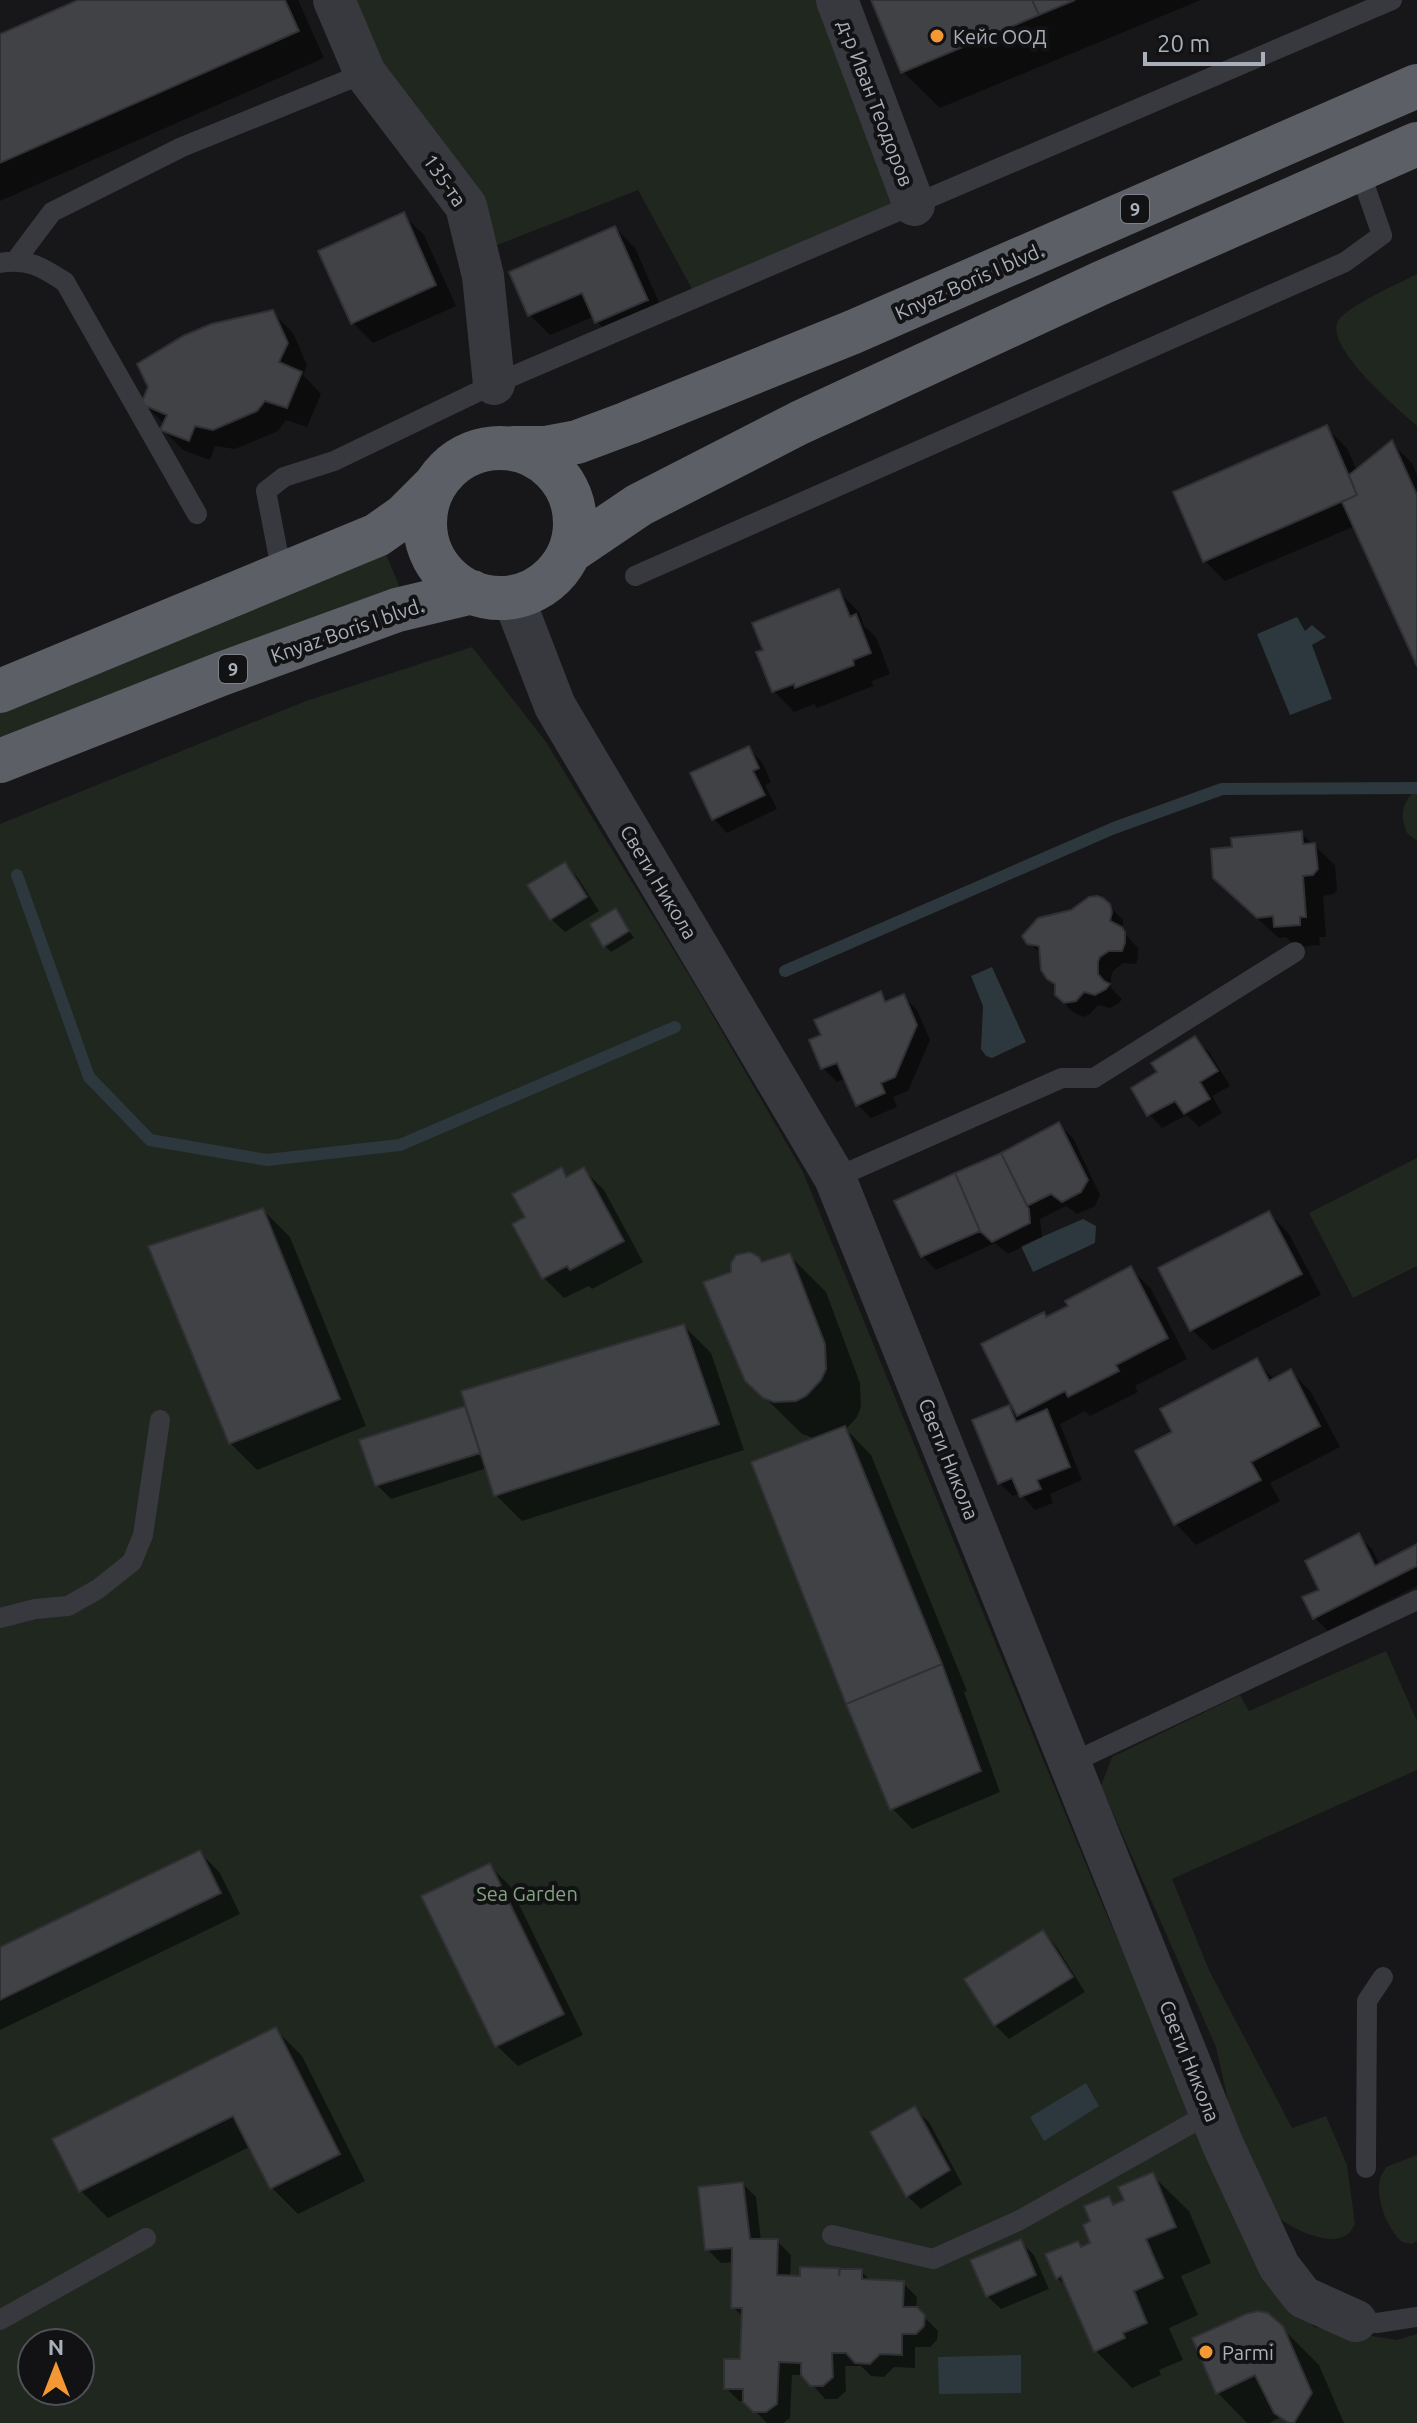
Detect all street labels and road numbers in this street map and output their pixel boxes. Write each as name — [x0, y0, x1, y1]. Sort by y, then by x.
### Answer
street label: д-р Иван Теодоров — [834, 16, 918, 190]
street label: 135-та — [419, 149, 471, 211]
road number: 9 — [1121, 195, 1149, 223]
street label: Knyaz Boris I blvd. — [891, 238, 1047, 324]
street label: Knyaz Boris I blvd. — [268, 593, 426, 667]
road number: 9 — [219, 655, 247, 683]
street label: Свети Никола — [616, 821, 702, 943]
street label: Свети Никола — [914, 1395, 984, 1523]
street label: Свети Никола — [1155, 1997, 1225, 2125]

